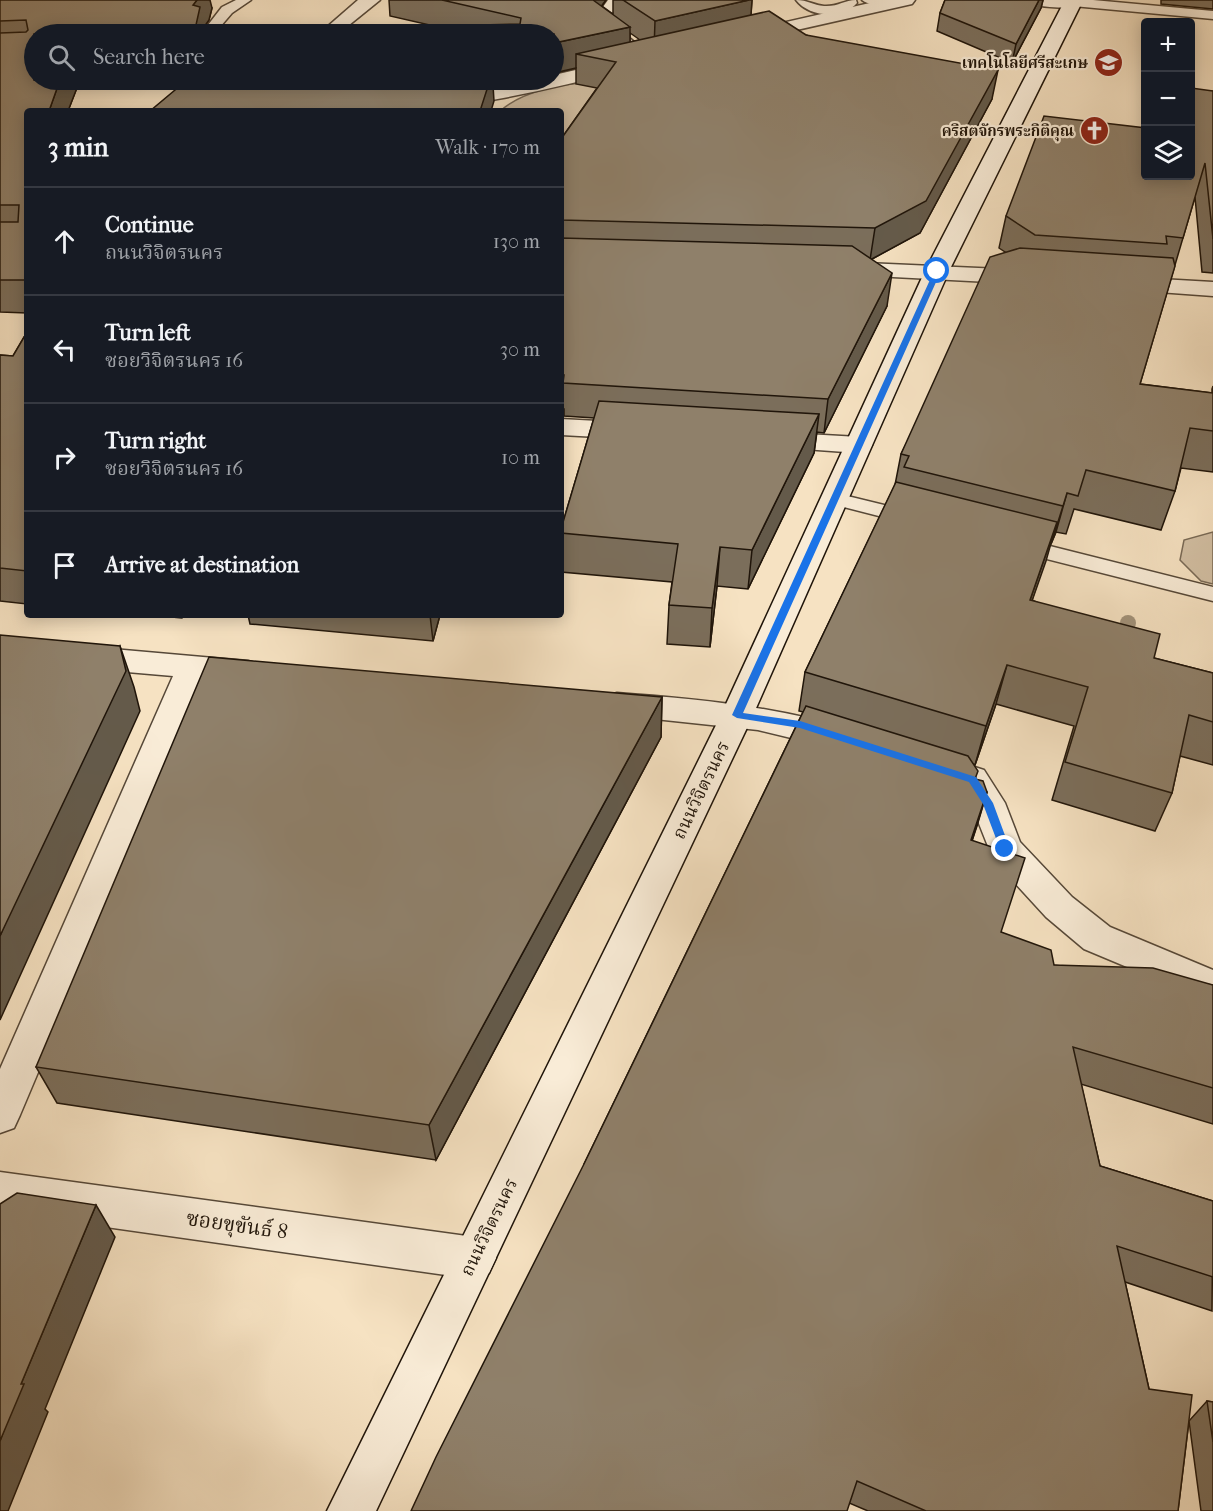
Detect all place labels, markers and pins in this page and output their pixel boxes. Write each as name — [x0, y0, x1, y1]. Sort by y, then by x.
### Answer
school or university icon: เทคโนโลยีศรีสะเกษ — [1093, 47, 1125, 79]
place label: เทคโนโลยีศรีสะเกษ — [962, 52, 1088, 72]
church icon: คริสตจักรพระกิติคุณ — [1079, 115, 1111, 147]
place label: คริสตจักรพระกิติคุณ — [942, 122, 1074, 142]

